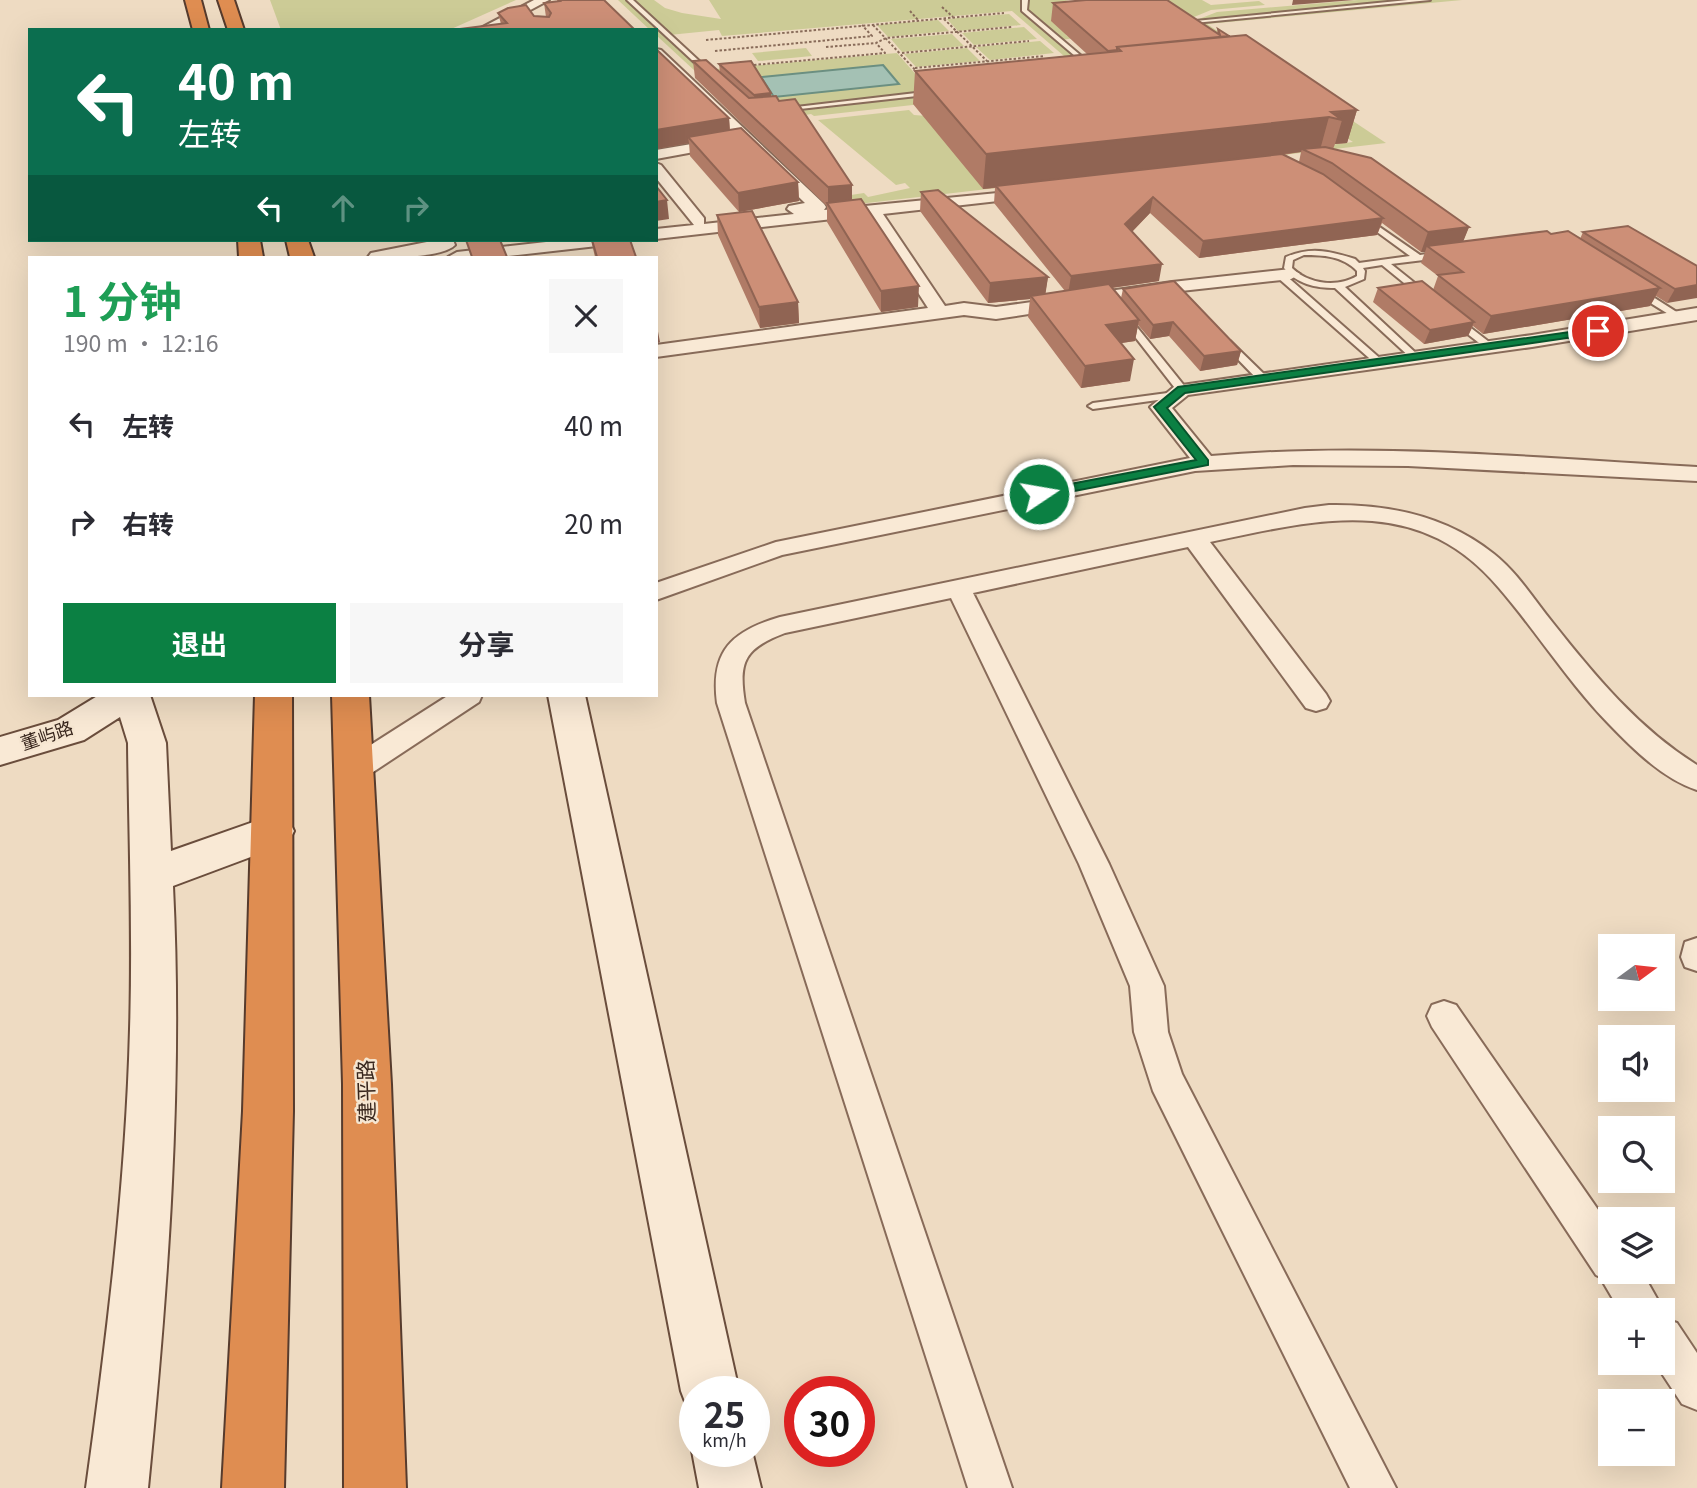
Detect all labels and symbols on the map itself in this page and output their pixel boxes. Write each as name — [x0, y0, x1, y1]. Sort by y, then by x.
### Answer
pin — [1568, 301, 1628, 361]
position arrow — [1002, 457, 1076, 531]
street label: 董屿路 — [17, 713, 76, 755]
north arrow — [1598, 934, 1675, 1012]
street label: 建平路 — [349, 1059, 381, 1123]
speed limit sign: 30 — [784, 1376, 875, 1467]

